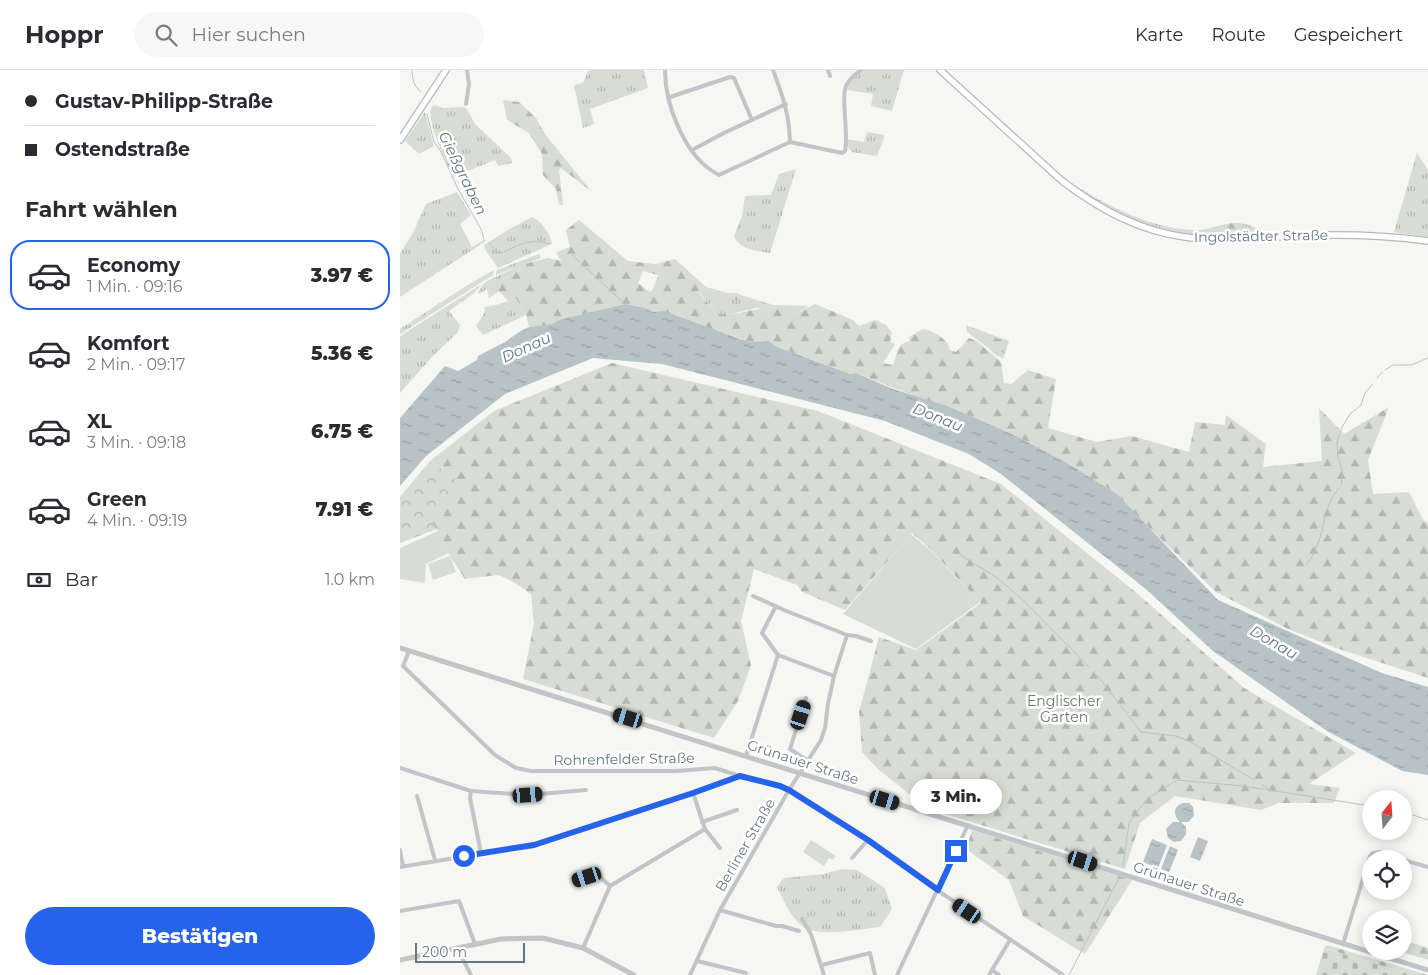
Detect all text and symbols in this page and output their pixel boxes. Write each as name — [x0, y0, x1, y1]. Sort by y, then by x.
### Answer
search box — [134, 12, 484, 57]
text: Hoppr — [25, 20, 104, 49]
icon: search — [152, 21, 180, 49]
text: Hier suchen — [192, 23, 306, 46]
text: Karte — [1135, 24, 1183, 46]
text: Route — [1211, 24, 1266, 46]
text: Gespeichert — [1294, 24, 1403, 46]
text: Gustav-Philipp-Straße — [55, 90, 273, 113]
water label: Gießgraben — [435, 128, 491, 218]
text: Ostendstraße — [55, 138, 190, 161]
text: Fahrt wählen — [25, 196, 178, 223]
street label: Ingolstädter Straße — [1194, 226, 1328, 246]
icon: car — [27, 253, 72, 298]
text: Economy — [87, 254, 180, 277]
text: 3.97 € — [311, 264, 373, 287]
text: 1 Min. · 09:16 — [87, 277, 182, 296]
water label: Donau — [498, 328, 554, 366]
icon: car — [27, 331, 72, 376]
text: Komfort — [87, 332, 169, 355]
text: 5.36 € — [311, 342, 373, 365]
text: 2 Min. · 09:17 — [87, 355, 185, 374]
water label: Donau — [910, 398, 966, 436]
icon: car — [27, 409, 72, 454]
text: XL — [87, 410, 112, 433]
text: 6.75 € — [311, 420, 373, 443]
text: 3 Min. · 09:18 — [87, 433, 186, 452]
icon: car — [27, 487, 72, 532]
text: Green — [87, 488, 147, 511]
text: 7.91 € — [316, 498, 373, 521]
text: 4 Min. · 09:19 — [87, 511, 187, 530]
icon: cash — [25, 566, 53, 594]
text: Bar — [65, 568, 98, 591]
text: 1.0 km — [325, 570, 375, 589]
water label: Donau — [1247, 621, 1301, 663]
park label: Englischer Garten — [1027, 692, 1101, 726]
car — [789, 698, 812, 732]
car — [611, 706, 644, 730]
street label: Grünauer Straße — [745, 735, 861, 789]
street label: Rohrenfelder Straße — [553, 749, 695, 769]
callout: 3 Min. — [910, 778, 1002, 814]
car — [512, 786, 543, 804]
text: 3 Min. — [931, 787, 981, 806]
car — [868, 788, 901, 812]
north arrow — [1362, 790, 1412, 840]
map controls — [1362, 790, 1412, 960]
street label: Berliner Straße — [711, 795, 779, 895]
route end — [945, 840, 967, 862]
route start — [453, 845, 475, 867]
car — [1066, 849, 1099, 873]
button: locate — [1362, 850, 1412, 900]
street label: Grünauer Straße — [1131, 857, 1247, 911]
car — [570, 865, 603, 889]
car — [950, 896, 983, 926]
button: Bestätigen — [25, 907, 375, 965]
button: layers — [1362, 910, 1412, 960]
scale bar — [415, 940, 525, 963]
text: 200 m — [422, 943, 467, 961]

